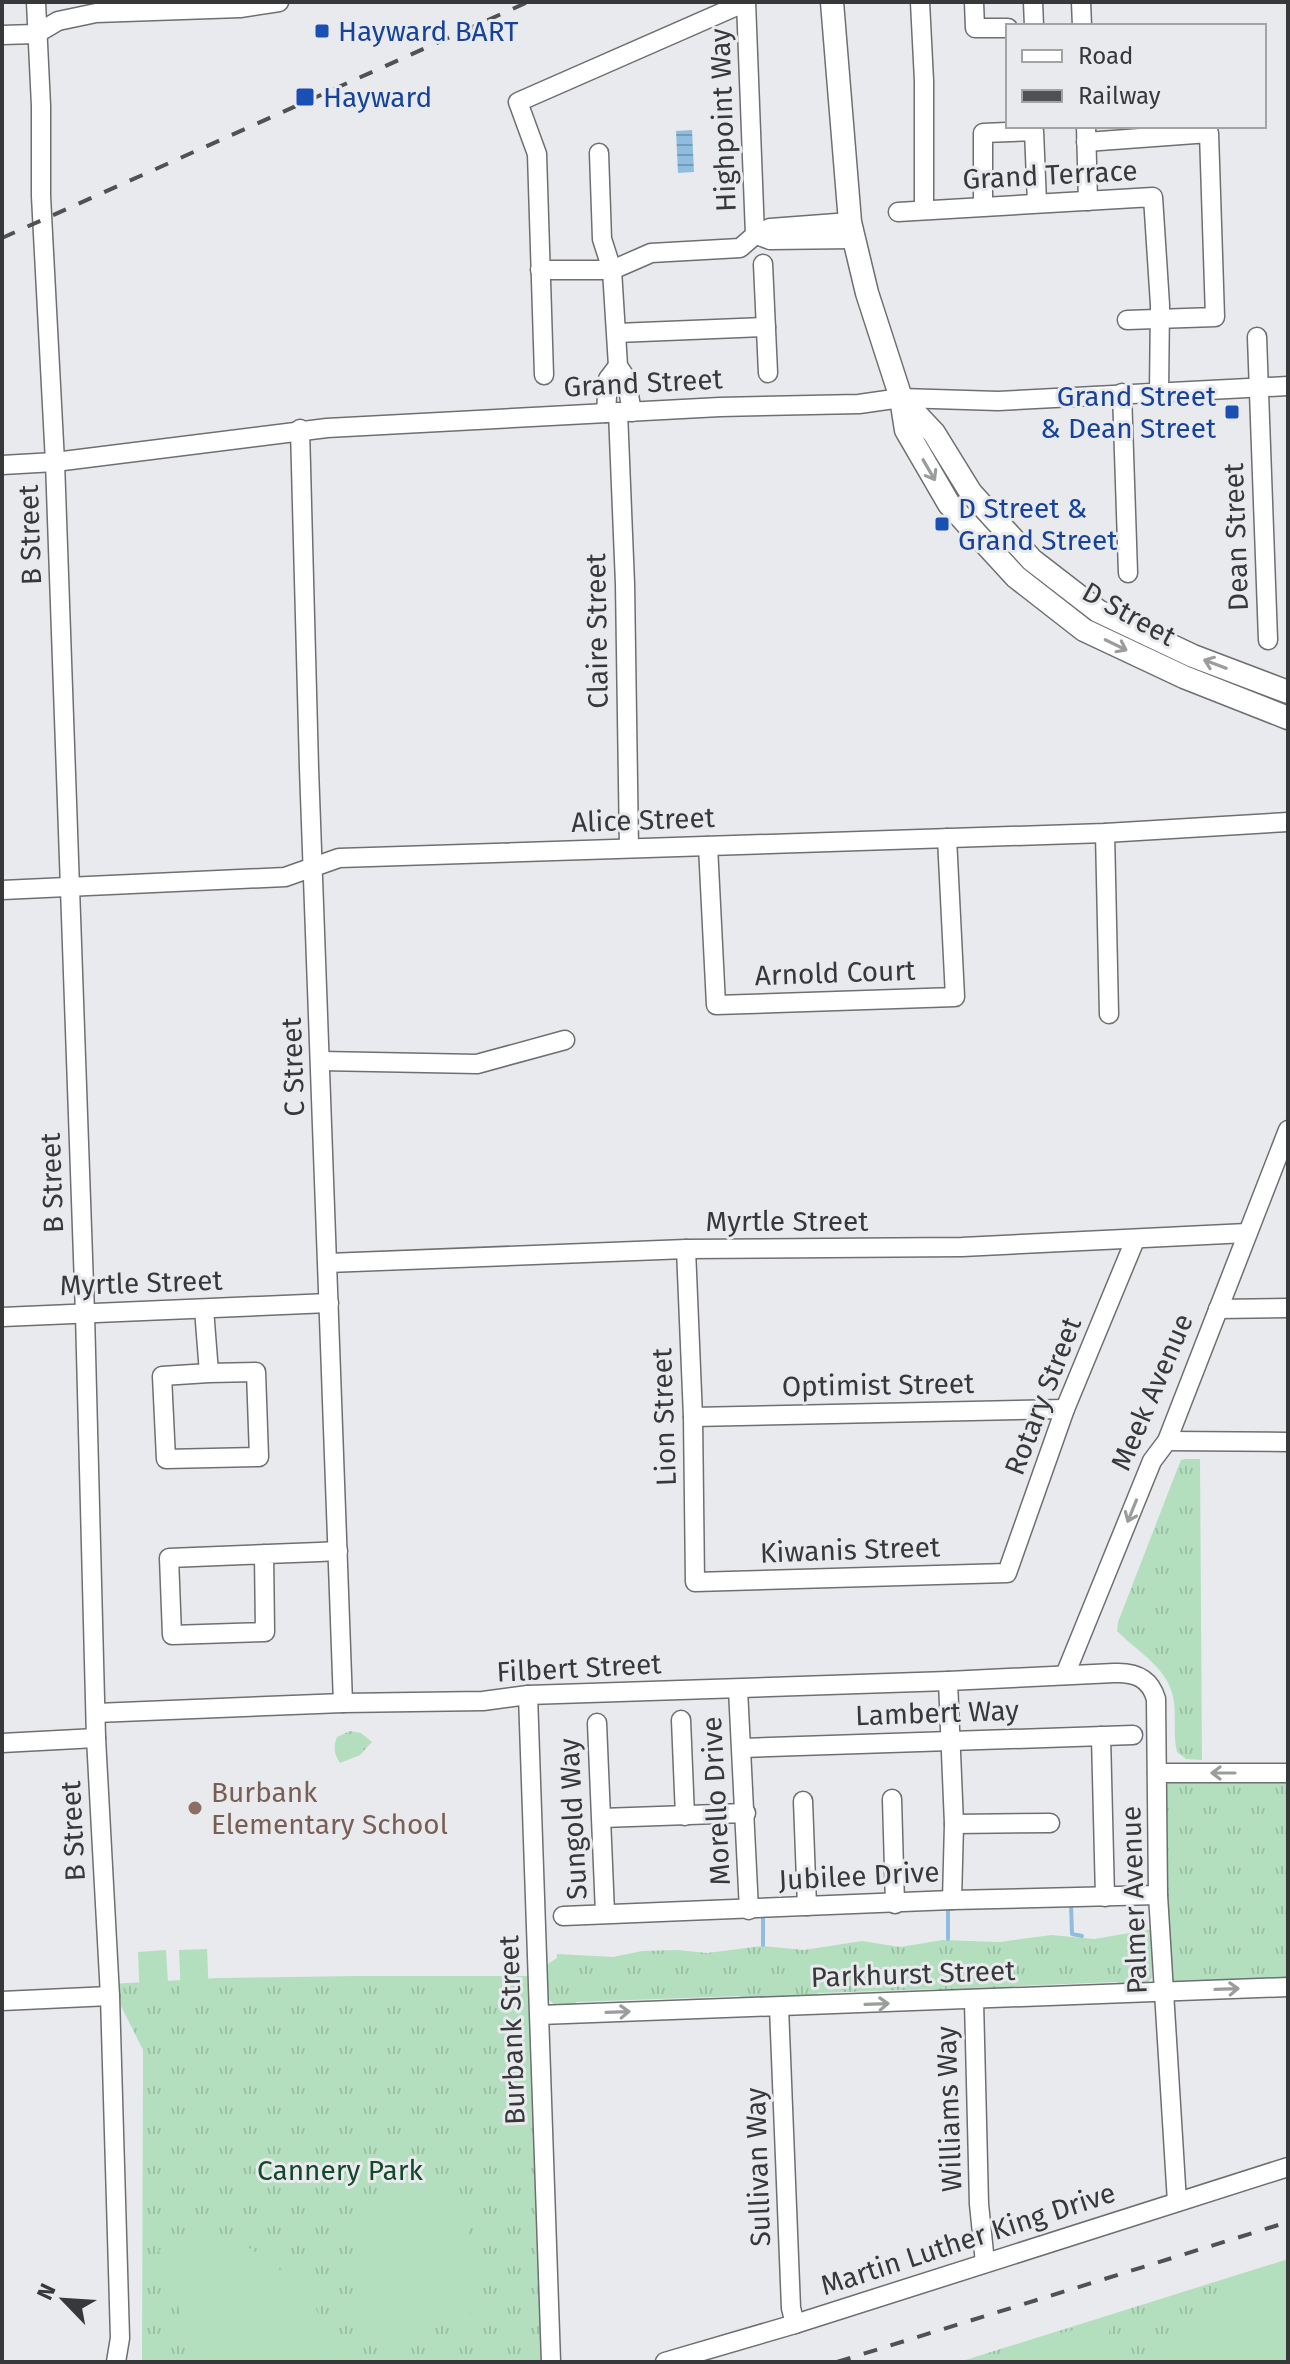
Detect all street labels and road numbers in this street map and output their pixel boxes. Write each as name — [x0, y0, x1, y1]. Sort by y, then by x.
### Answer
street label: Highpoint Way — [703, 27, 743, 212]
street label: Grand Terrace — [962, 154, 1138, 196]
street label: Grand Street — [563, 362, 724, 404]
street label: Dean Street — [1217, 462, 1255, 612]
street label: B Street — [12, 483, 48, 586]
street label: Claire Street — [579, 552, 615, 709]
street label: D Street — [1077, 575, 1182, 653]
street label: Alice Street — [571, 801, 716, 839]
street label: Arnold Court — [754, 954, 917, 992]
street label: C Street — [275, 1016, 311, 1117]
street label: B Street — [34, 1131, 70, 1234]
street label: Myrtle Street — [706, 1205, 869, 1238]
street label: Myrtle Street — [59, 1264, 224, 1302]
street label: Meek Avenue — [1104, 1309, 1200, 1475]
street label: Rotary Street — [998, 1312, 1088, 1479]
street label: Lion Street — [645, 1347, 683, 1487]
street label: Optimist Street — [781, 1367, 975, 1403]
street label: Kiwanis Street — [759, 1530, 941, 1570]
street label: Filbert Street — [496, 1647, 663, 1689]
street label: Lambert Way — [854, 1694, 1020, 1732]
street label: Morello Drive — [695, 1716, 737, 1886]
street label: Sungold Way — [552, 1737, 594, 1901]
street label: B Street — [54, 1779, 92, 1882]
street label: Palmer Avenue — [1114, 1805, 1154, 1995]
street label: Jubilee Drive — [778, 1855, 940, 1897]
street label: Burbank Street — [492, 1934, 532, 2125]
street label: Parkhurst Street — [810, 1954, 1017, 1994]
street label: Williams Way — [930, 2025, 968, 2192]
street label: Sullivan Way — [739, 2087, 777, 2247]
street label: Martin Luther King Drive — [816, 2176, 1120, 2302]

